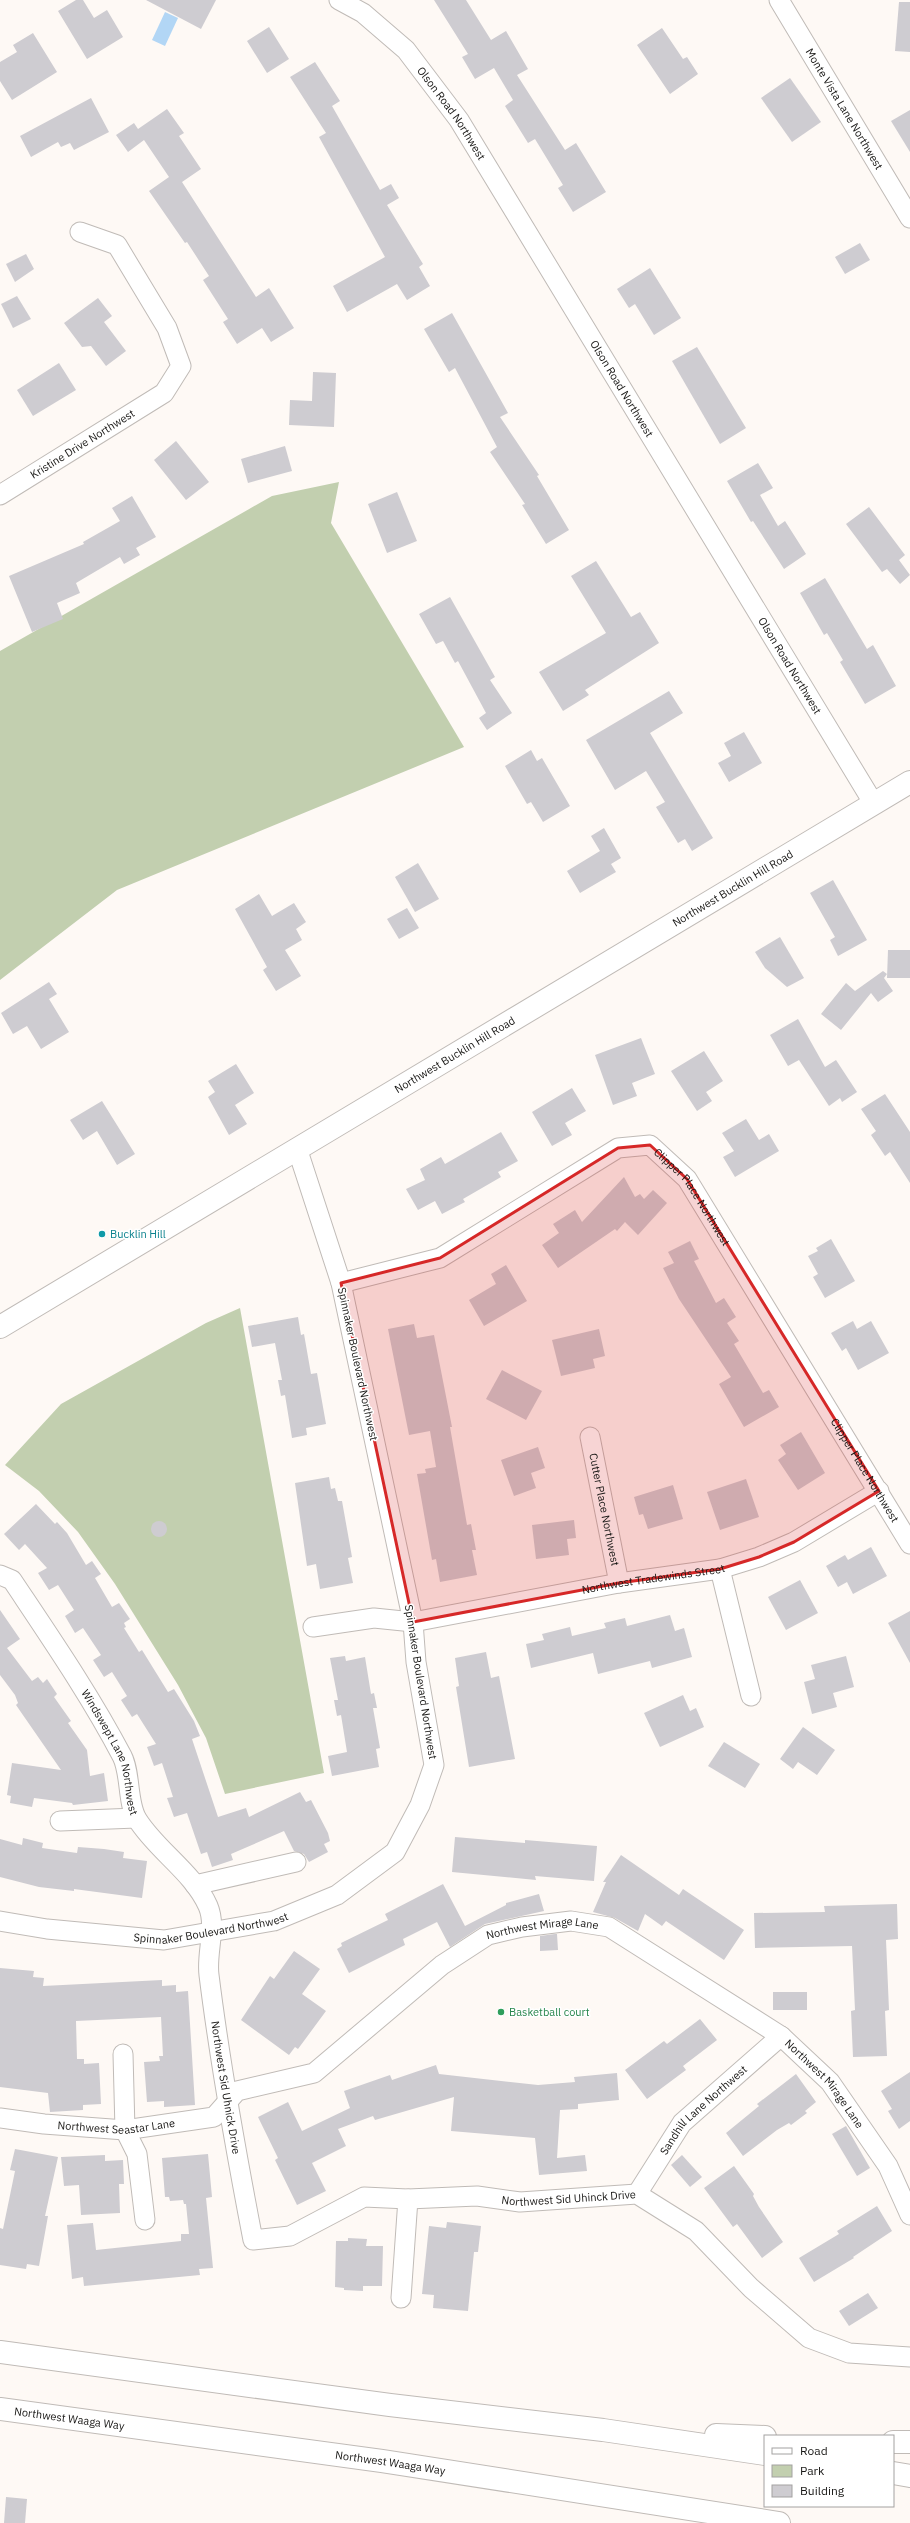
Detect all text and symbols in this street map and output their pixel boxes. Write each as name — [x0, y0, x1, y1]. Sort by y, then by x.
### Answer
street label: Monte Vista Lane Northwest — [803, 46, 886, 172]
street label: Olson Road Northwest — [414, 64, 489, 163]
street label: Olson Road Northwest — [587, 338, 657, 440]
street label: Kristine Drive Northwest — [28, 406, 137, 482]
street label: Olson Road Northwest — [755, 615, 825, 717]
street label: Northwest Bucklin Hill Road — [670, 847, 796, 930]
street label: Northwest Bucklin Hill Road — [392, 1013, 518, 1096]
street label: Clipper Place Northwest — [651, 1145, 733, 1248]
place label: Bucklin Hill — [110, 1227, 166, 1241]
marker: Bucklin Hill — [97, 1229, 107, 1239]
street label: Spinnaker Boulevard Northwest — [335, 1286, 381, 1442]
street label: Clipper Place Northwest — [828, 1416, 902, 1525]
street label: Cutter Place Northwest — [586, 1452, 622, 1567]
street label: Northwest Tradewinds Street — [581, 1561, 727, 1597]
street label: Spinnaker Boulevard Northwest — [402, 1604, 440, 1761]
street label: Windswept Lane Northwest — [78, 1687, 141, 1817]
street label: Spinnaker Boulevard Northwest — [133, 1909, 290, 1947]
street label: Northwest Mirage Lane — [485, 1914, 600, 1942]
place label: Basketball court — [509, 2005, 590, 2019]
marker: Basketball court — [496, 2007, 506, 2017]
street label: Northwest Sid Uhnick Drive — [208, 2020, 244, 2155]
street label: Northwest Mirage Lane — [782, 2036, 867, 2131]
street label: Sandhill Lane Northwest — [657, 2062, 750, 2157]
street label: Northwest Seastar Lane — [57, 2116, 176, 2137]
street label: Northwest Sid Uhinck Drive — [501, 2187, 636, 2209]
street label: Northwest Waaga Way — [13, 2404, 126, 2433]
legend — [764, 2435, 894, 2507]
text: Road — [800, 2443, 828, 2458]
street label: Northwest Waaga Way — [334, 2448, 447, 2478]
text: Park — [800, 2463, 825, 2478]
text: Building — [800, 2483, 845, 2498]

